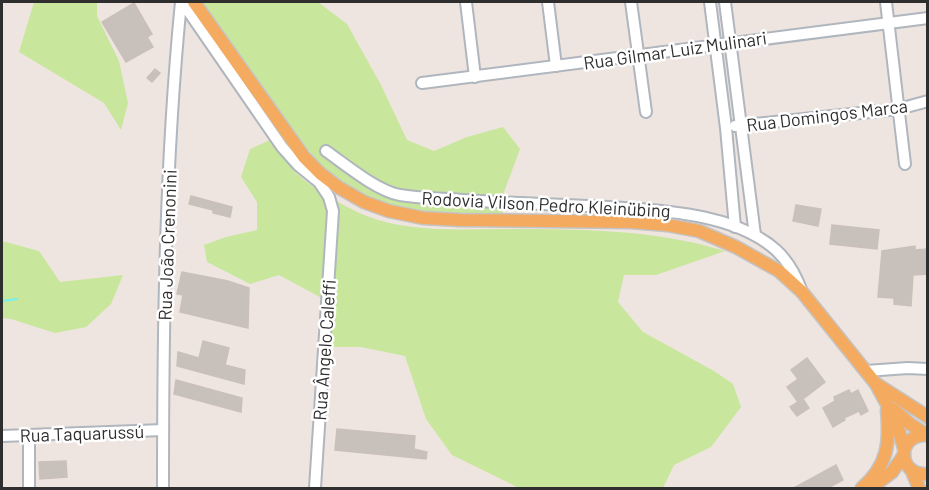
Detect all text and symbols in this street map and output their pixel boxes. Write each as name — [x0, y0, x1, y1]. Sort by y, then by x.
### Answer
street label: Rua Gilmar Luiz Mulinari — [582, 26, 768, 74]
street label: Rua Domingos Marca — [745, 94, 909, 136]
street label: Rua João Crenonini — [153, 169, 181, 321]
street label: Rodovia Vilson Pedro Kleinübing — [421, 186, 671, 222]
street label: Rua Ângelo Caleffi — [308, 279, 340, 421]
street label: Rua Taquarussú — [19, 420, 145, 446]

